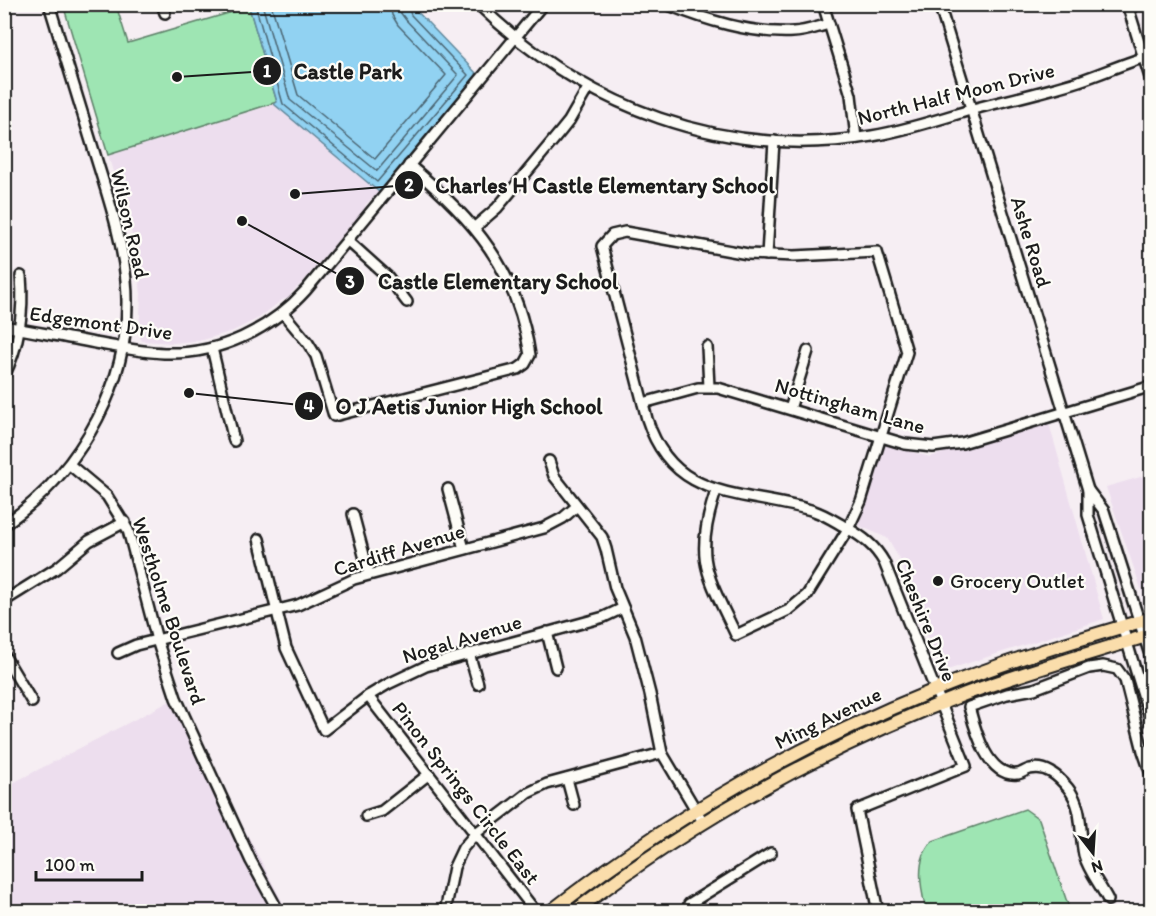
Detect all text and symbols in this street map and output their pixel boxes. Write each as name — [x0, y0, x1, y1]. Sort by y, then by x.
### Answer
callout: Castle Park — [252, 51, 415, 91]
street label: North Half Moon Drive — [855, 57, 1057, 130]
text: Castle Park — [293, 58, 403, 85]
text: 1 — [263, 60, 272, 82]
callout: Charles H Castle Elementary School — [394, 165, 786, 205]
street label: Wilson Road — [106, 167, 155, 282]
text: Charles H Castle Elementary School — [435, 172, 775, 199]
text: 2 — [404, 174, 414, 196]
street label: Ashe Road — [1006, 193, 1057, 291]
callout: Castle Elementary School — [335, 261, 630, 301]
text: Castle Elementary School — [378, 268, 619, 295]
text: 3 — [345, 271, 355, 293]
street label: Edgemont Drive — [28, 300, 174, 345]
street label: Nottingham Lane — [772, 372, 928, 439]
callout: O J Aetis Junior High School — [294, 386, 614, 426]
text: O J Aetis Junior High School — [335, 393, 603, 420]
text: 4 — [304, 395, 315, 417]
street label: Westholme Boulevard — [127, 514, 212, 708]
street label: Cardiff Avenue — [330, 518, 468, 581]
street label: Cheshire Drive — [890, 554, 963, 685]
place label: Grocery Outlet — [950, 568, 1085, 593]
marker: Grocery Outlet — [931, 574, 945, 588]
street label: Nogal Avenue — [399, 609, 525, 669]
street label: Ming Avenue — [770, 681, 885, 754]
street label: Pinon Springs Circle East — [387, 696, 546, 889]
north arrow — [1063, 823, 1123, 883]
scale bar — [36, 844, 142, 882]
text: 100 m — [45, 854, 95, 876]
text: N — [1089, 856, 1105, 878]

